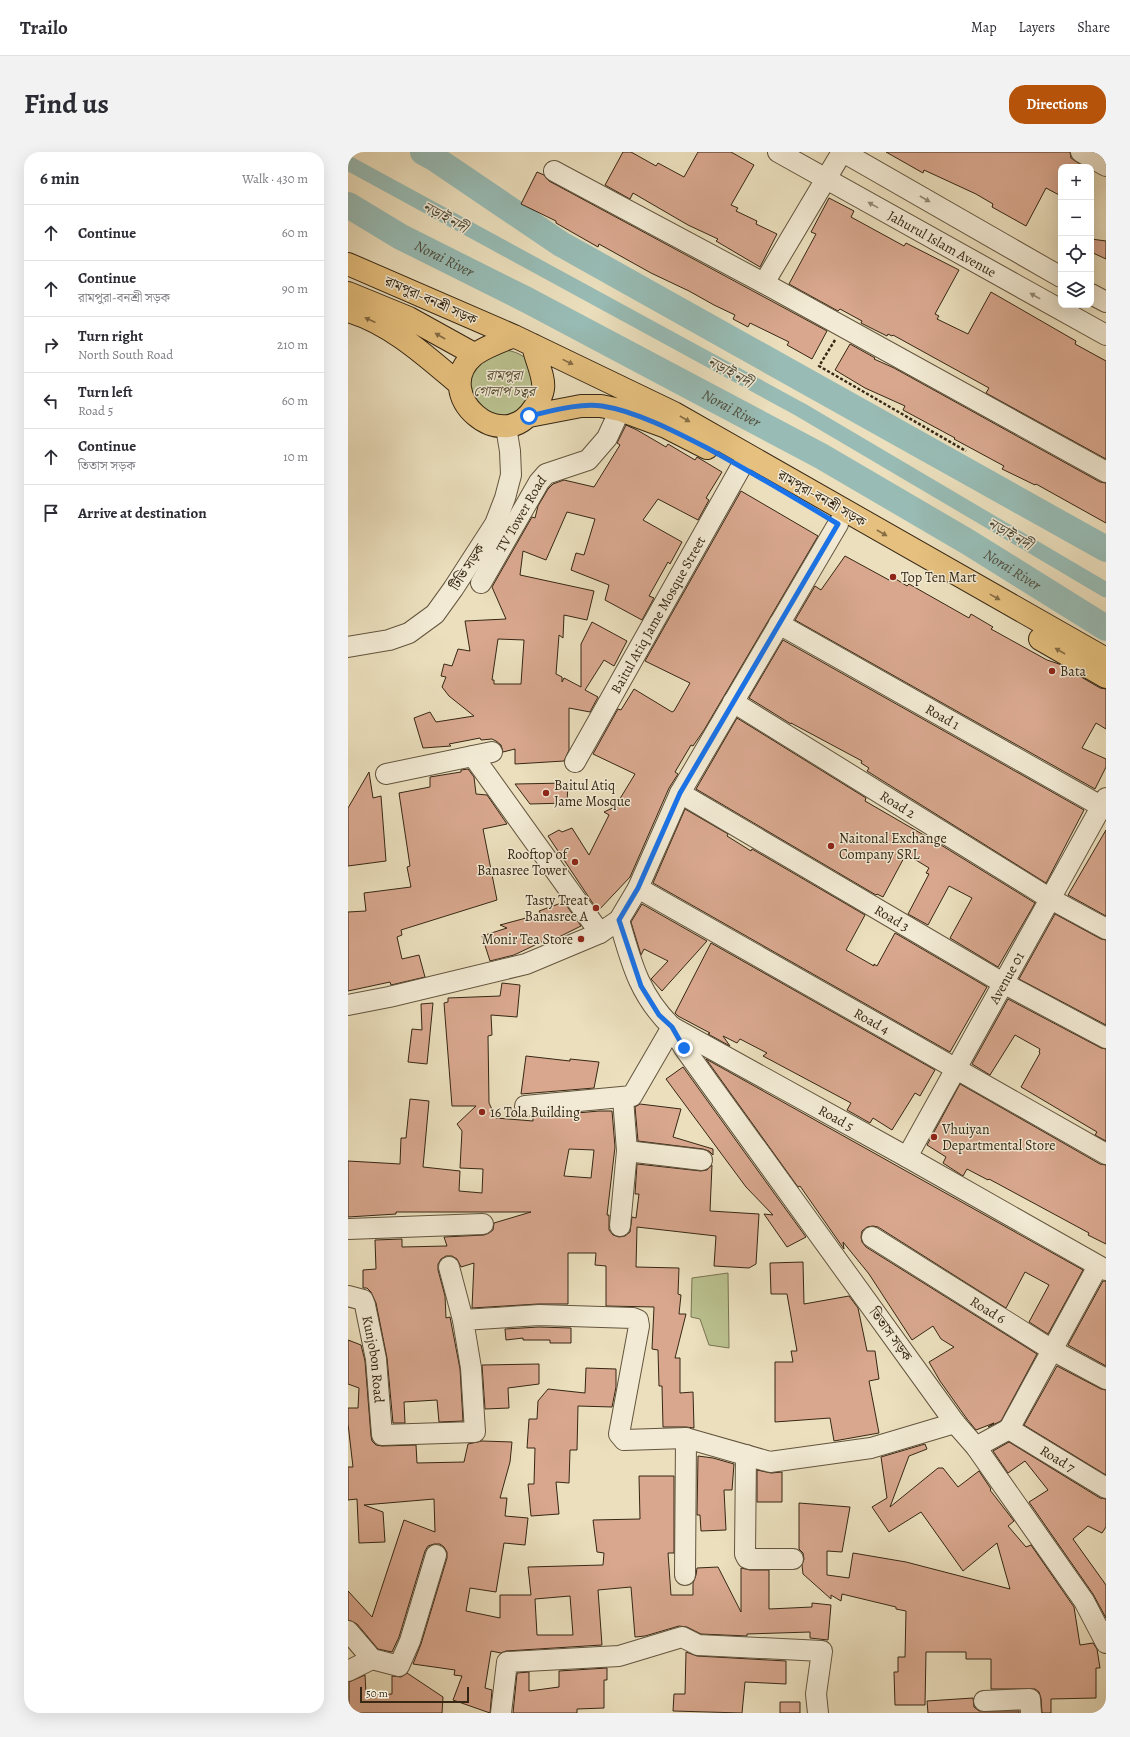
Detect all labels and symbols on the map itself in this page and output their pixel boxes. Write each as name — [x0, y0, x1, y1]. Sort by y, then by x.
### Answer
one-way arrow — [919, 196, 931, 203]
water label: নড়াই নদী — [419, 197, 473, 238]
one-way arrow — [867, 201, 879, 208]
street label: Jahurul Islam Avenue — [884, 206, 1000, 282]
water label: Norai River — [411, 235, 478, 282]
street label: রামপুরা-বনশ্রী সড়ক — [381, 271, 481, 330]
one-way arrow — [1029, 292, 1041, 299]
one-way arrow — [364, 317, 376, 323]
one-way arrow — [434, 332, 446, 339]
water label: নড়াই নদী — [704, 352, 758, 393]
one-way arrow — [562, 359, 573, 365]
park label: রামপুরা গোলাপ চত্বর — [473, 366, 538, 401]
water label: Norai River — [698, 385, 765, 433]
route start — [520, 407, 538, 425]
one-way arrow — [679, 416, 690, 422]
street label: রামপুরা-বনশ্রী সড়ক — [773, 465, 870, 532]
street label: TV Tower Road — [492, 471, 551, 556]
water label: নড়াই নদী — [984, 513, 1038, 556]
one-way arrow — [876, 529, 888, 536]
street label: Baitul Atiq Jame Mosque Street — [606, 532, 710, 697]
street label: টিভি সড়ক — [445, 540, 490, 595]
water label: Norai River — [980, 544, 1045, 595]
place label: Top Ten Mart — [901, 568, 977, 587]
marker: Top Ten Mart — [888, 572, 898, 582]
one-way arrow — [989, 593, 1001, 600]
one-way arrow — [1054, 647, 1066, 654]
place label: Bata — [1060, 662, 1087, 681]
marker: Bata — [1047, 666, 1057, 676]
street label: Road 1 — [922, 700, 963, 734]
place label: Baitul Atiq Jame Mosque — [554, 776, 631, 811]
street label: Road 2 — [876, 786, 919, 823]
marker: Baitul Atiq Jame Mosque — [541, 788, 551, 798]
place label: Naitonal Exchange Company SRL — [839, 829, 947, 864]
marker: Naitonal Exchange Company SRL — [826, 841, 836, 851]
place label: Rooftop of Banasree Tower — [477, 845, 569, 880]
marker: Rooftop of Banasree Tower — [570, 857, 580, 867]
place label: Tasty Treat Banasree A — [525, 891, 589, 926]
street label: Road 3 — [871, 900, 913, 936]
marker: Tasty Treat Banasree A — [591, 903, 601, 913]
place label: Monir Tea Store — [482, 930, 573, 949]
marker: Monir Tea Store — [576, 934, 586, 944]
street label: Avenue 01 — [984, 948, 1029, 1008]
street label: Road 4 — [850, 1004, 893, 1039]
route end — [675, 1039, 693, 1057]
street label: Road 5 — [815, 1101, 857, 1136]
place label: 16 Tola Building — [490, 1103, 580, 1122]
marker: 16 Tola Building — [477, 1107, 487, 1117]
place label: Vhuiyan Departmental Store — [941, 1120, 1055, 1155]
marker: Vhuiyan Departmental Store — [929, 1132, 939, 1142]
street label: Road 6 — [966, 1292, 1009, 1329]
street label: তিতাস সড়ক — [864, 1303, 917, 1366]
street label: Kunjobon Road — [357, 1314, 388, 1404]
street label: Road 7 — [1036, 1441, 1079, 1477]
scale bar — [360, 1685, 469, 1704]

